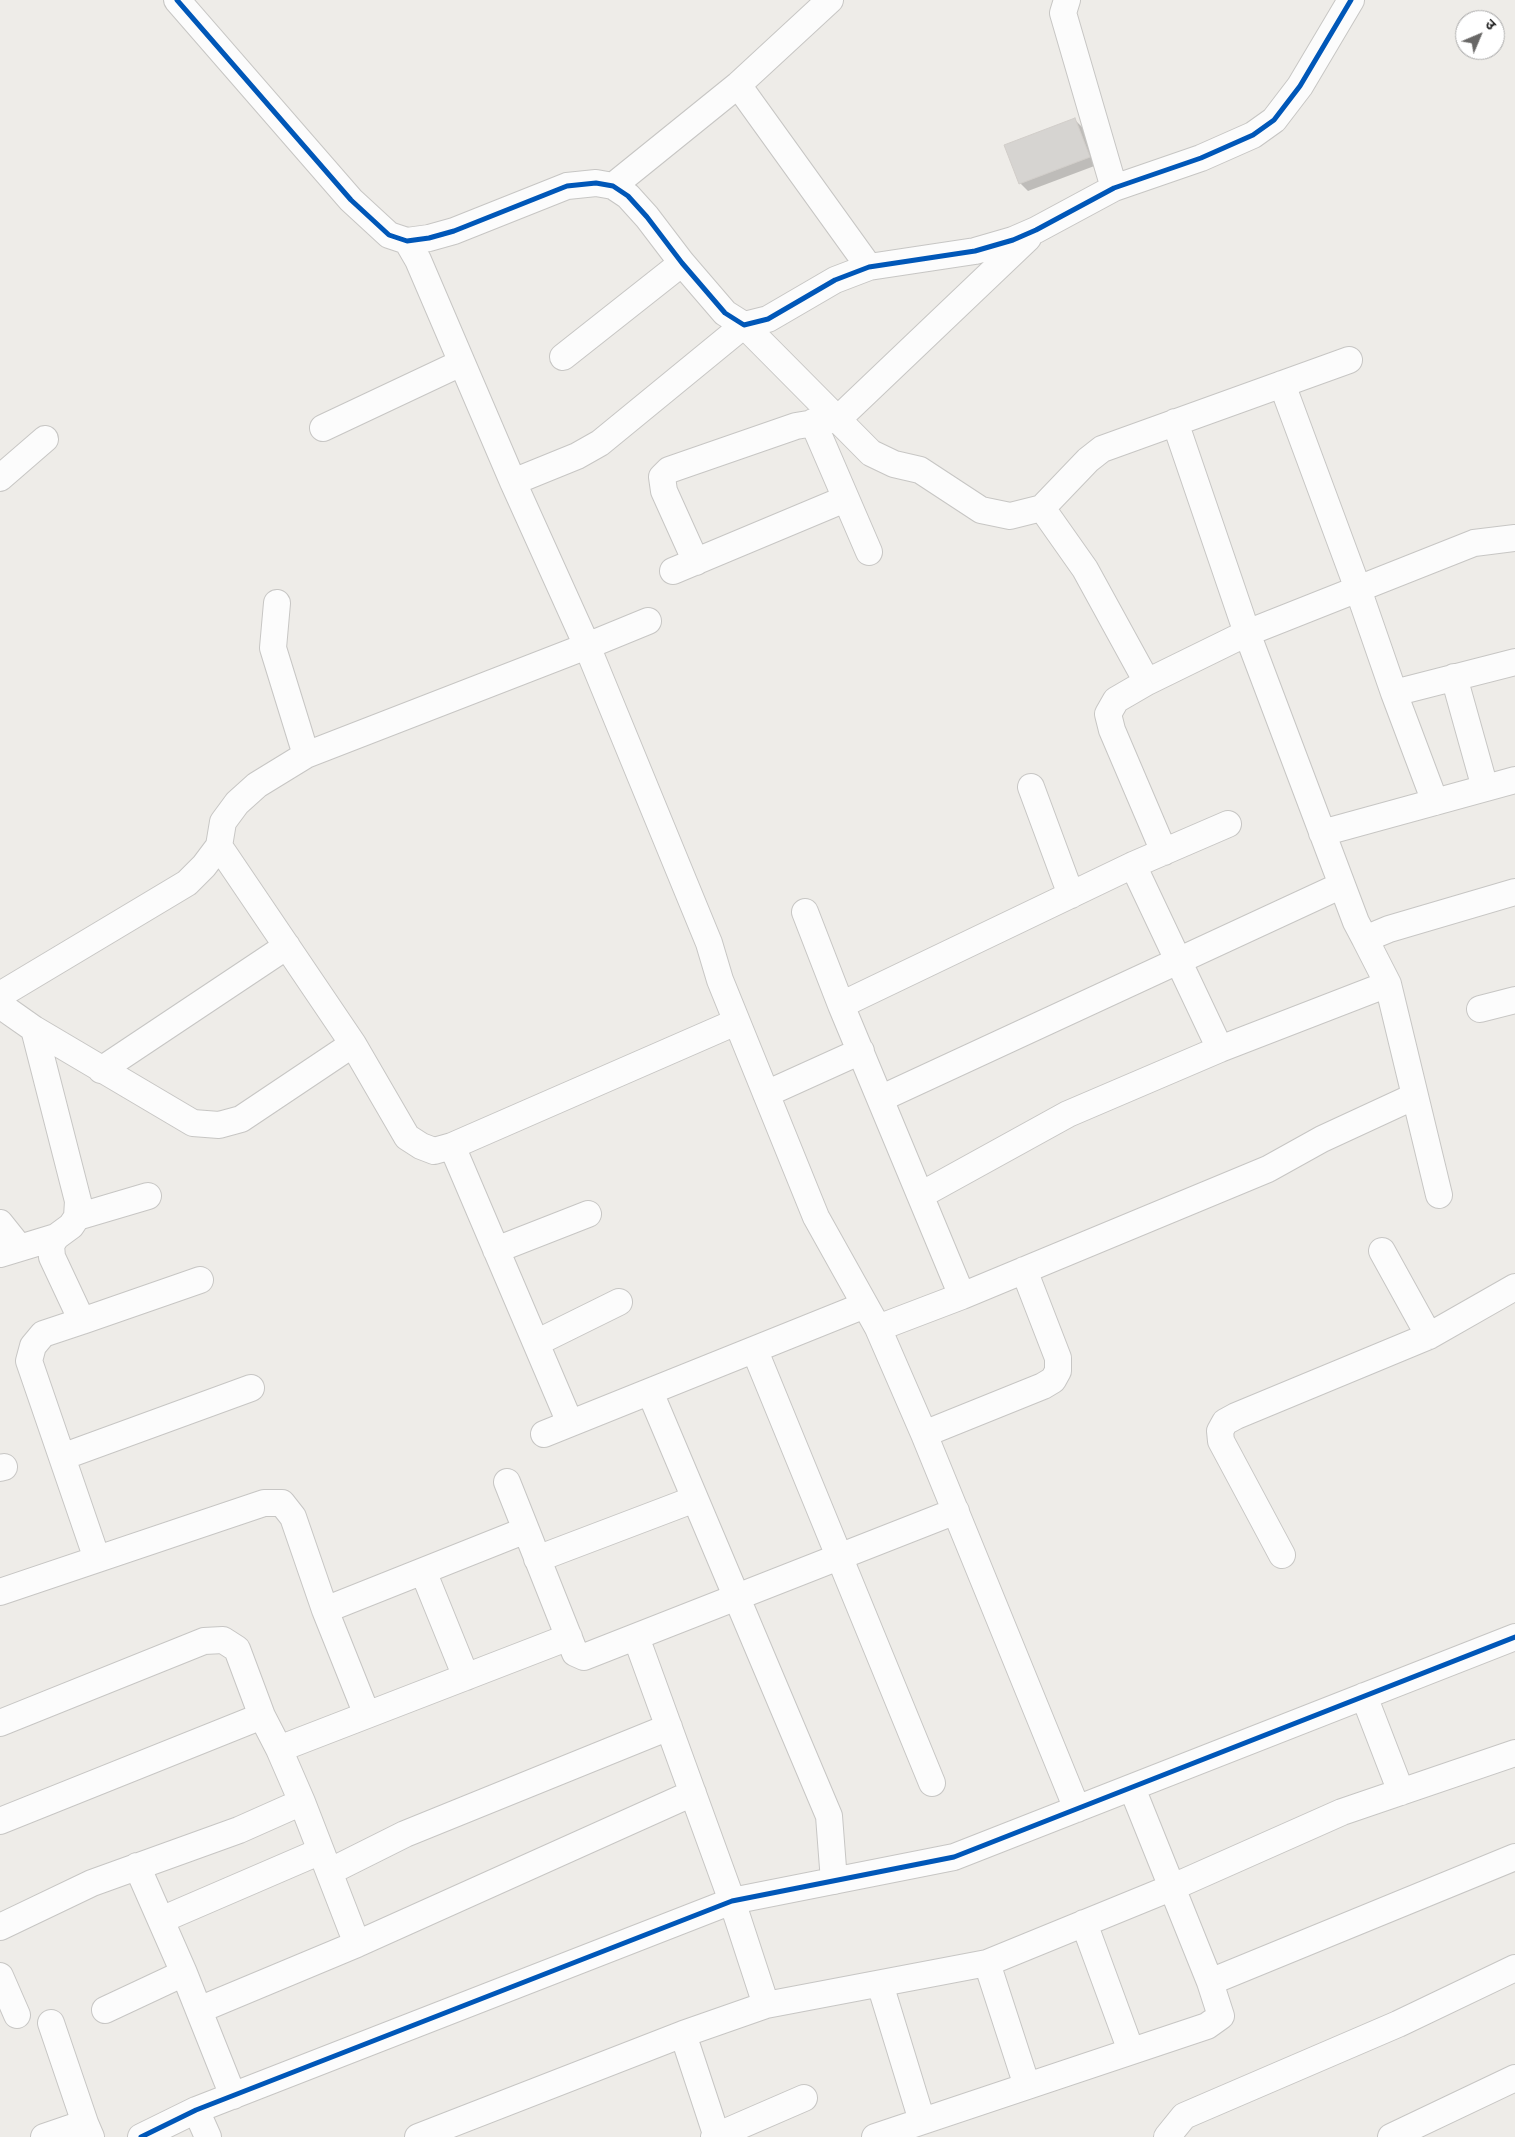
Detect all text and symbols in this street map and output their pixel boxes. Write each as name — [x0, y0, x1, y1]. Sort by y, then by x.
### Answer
north arrow — [1455, 10, 1505, 60]
text: उ — [1481, 16, 1499, 34]

